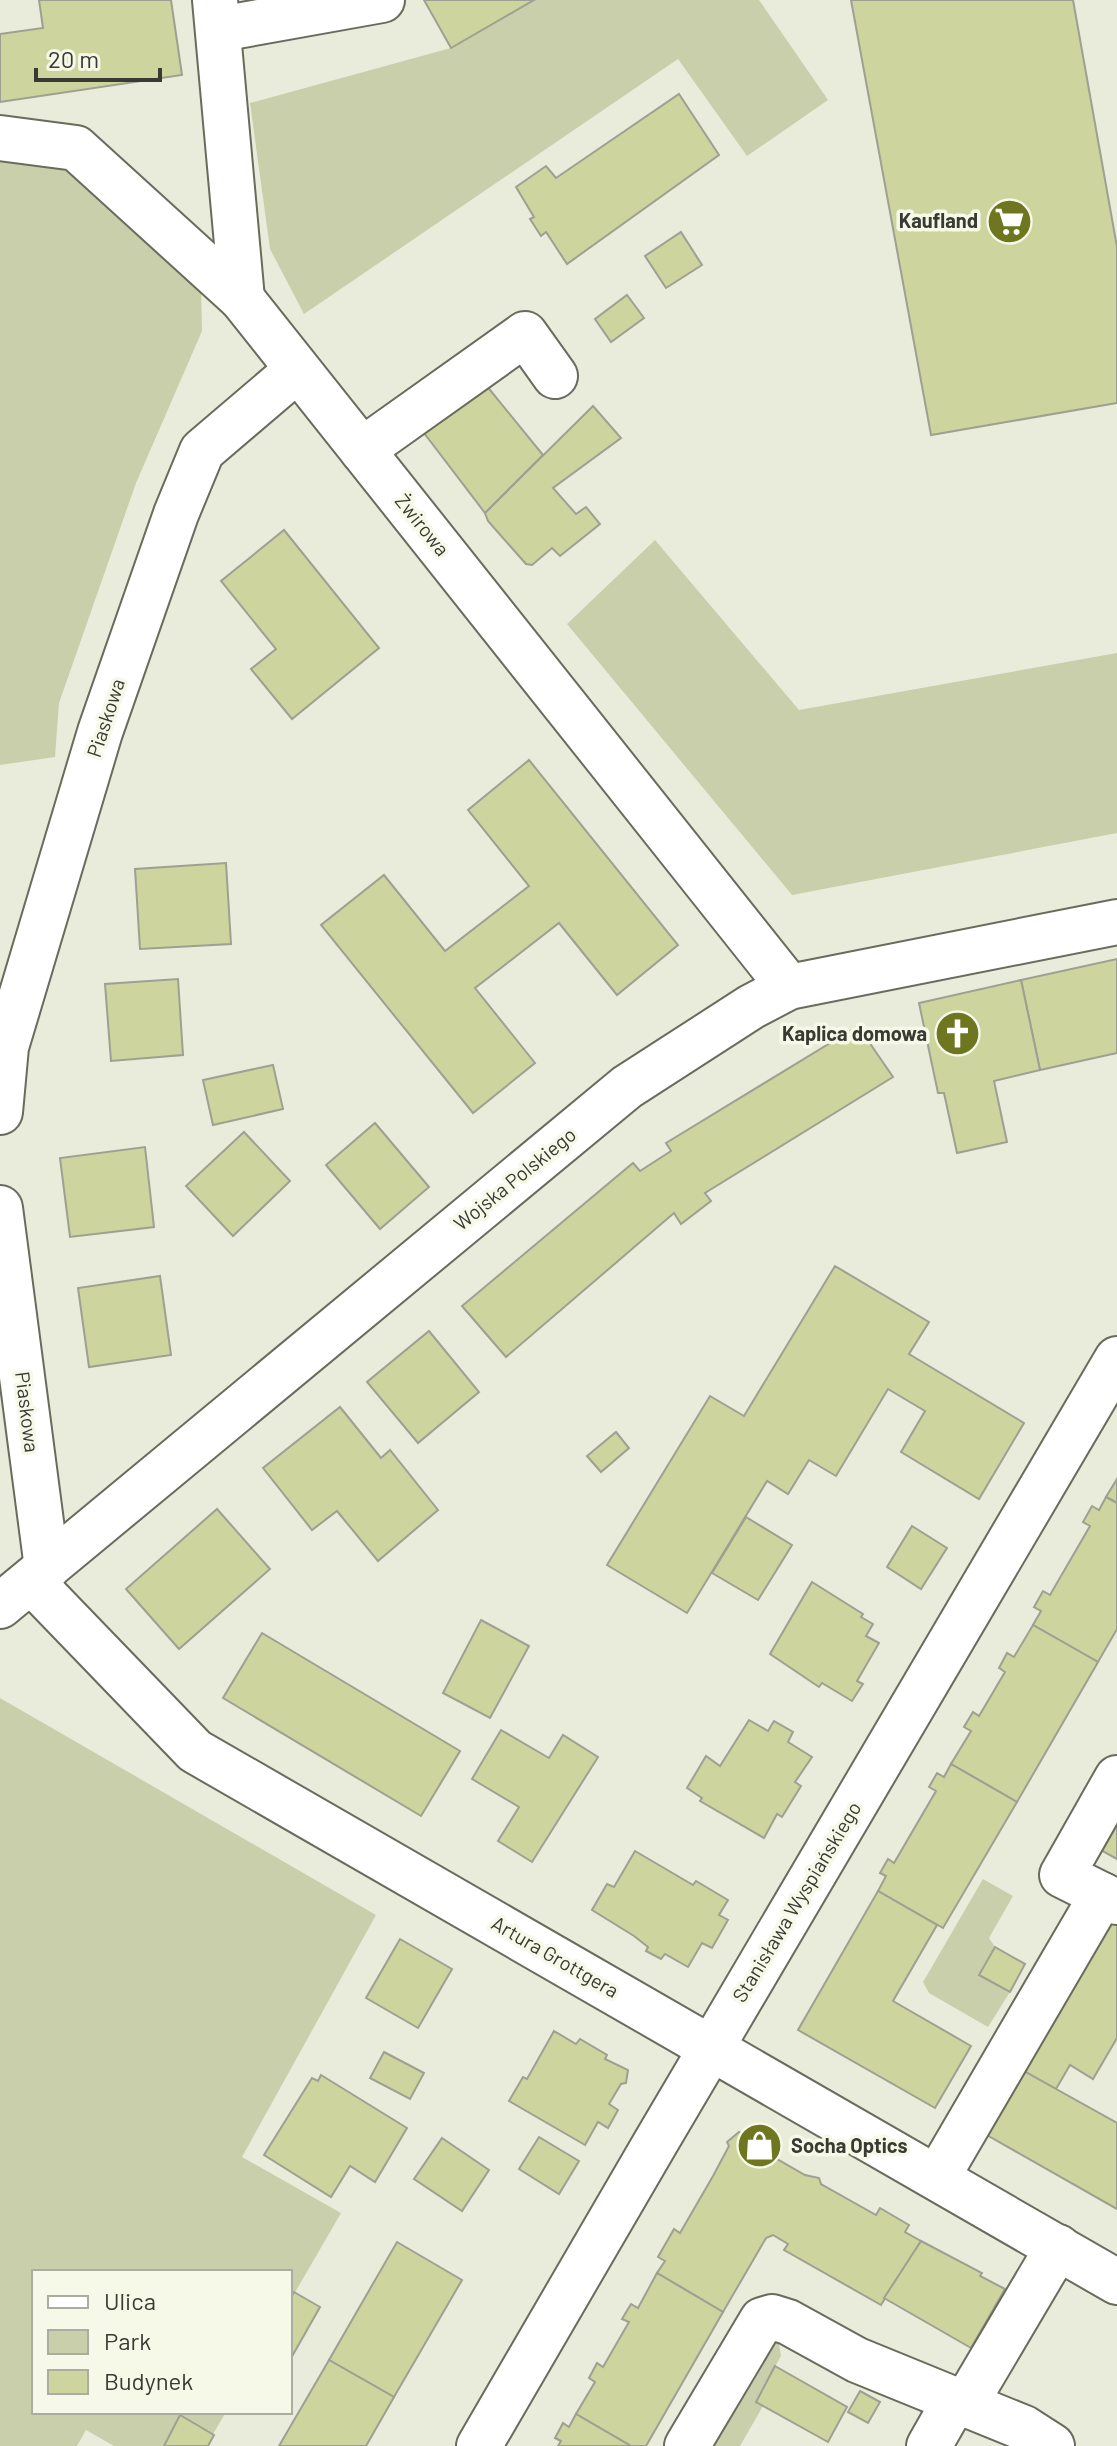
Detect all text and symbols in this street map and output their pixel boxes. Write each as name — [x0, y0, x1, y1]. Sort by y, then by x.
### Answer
scale bar — [36, 32, 160, 82]
text: 20 m — [48, 44, 99, 73]
supermarket icon: Kaufland — [985, 197, 1033, 245]
place label: Kaufland — [899, 208, 978, 232]
street label: Żwirowa — [391, 489, 455, 560]
street label: Piaskowa — [81, 675, 129, 760]
church icon: Kaplica domowa — [934, 1010, 982, 1058]
place label: Kaplica domowa — [782, 1021, 927, 1045]
street label: Wojska Polskiego — [449, 1122, 580, 1235]
street label: Piaskowa — [11, 1370, 45, 1454]
street label: Stanisława Wyspiańskiego — [727, 1797, 866, 2006]
street label: Artura Grottgera — [488, 1910, 623, 2002]
shop icon: Socha Optics — [736, 2122, 784, 2170]
place label: Socha Optics — [791, 2133, 908, 2157]
legend — [32, 2270, 292, 2414]
text: Ulica — [104, 2286, 156, 2315]
text: Park — [104, 2326, 151, 2355]
text: Budynek — [104, 2366, 193, 2395]

